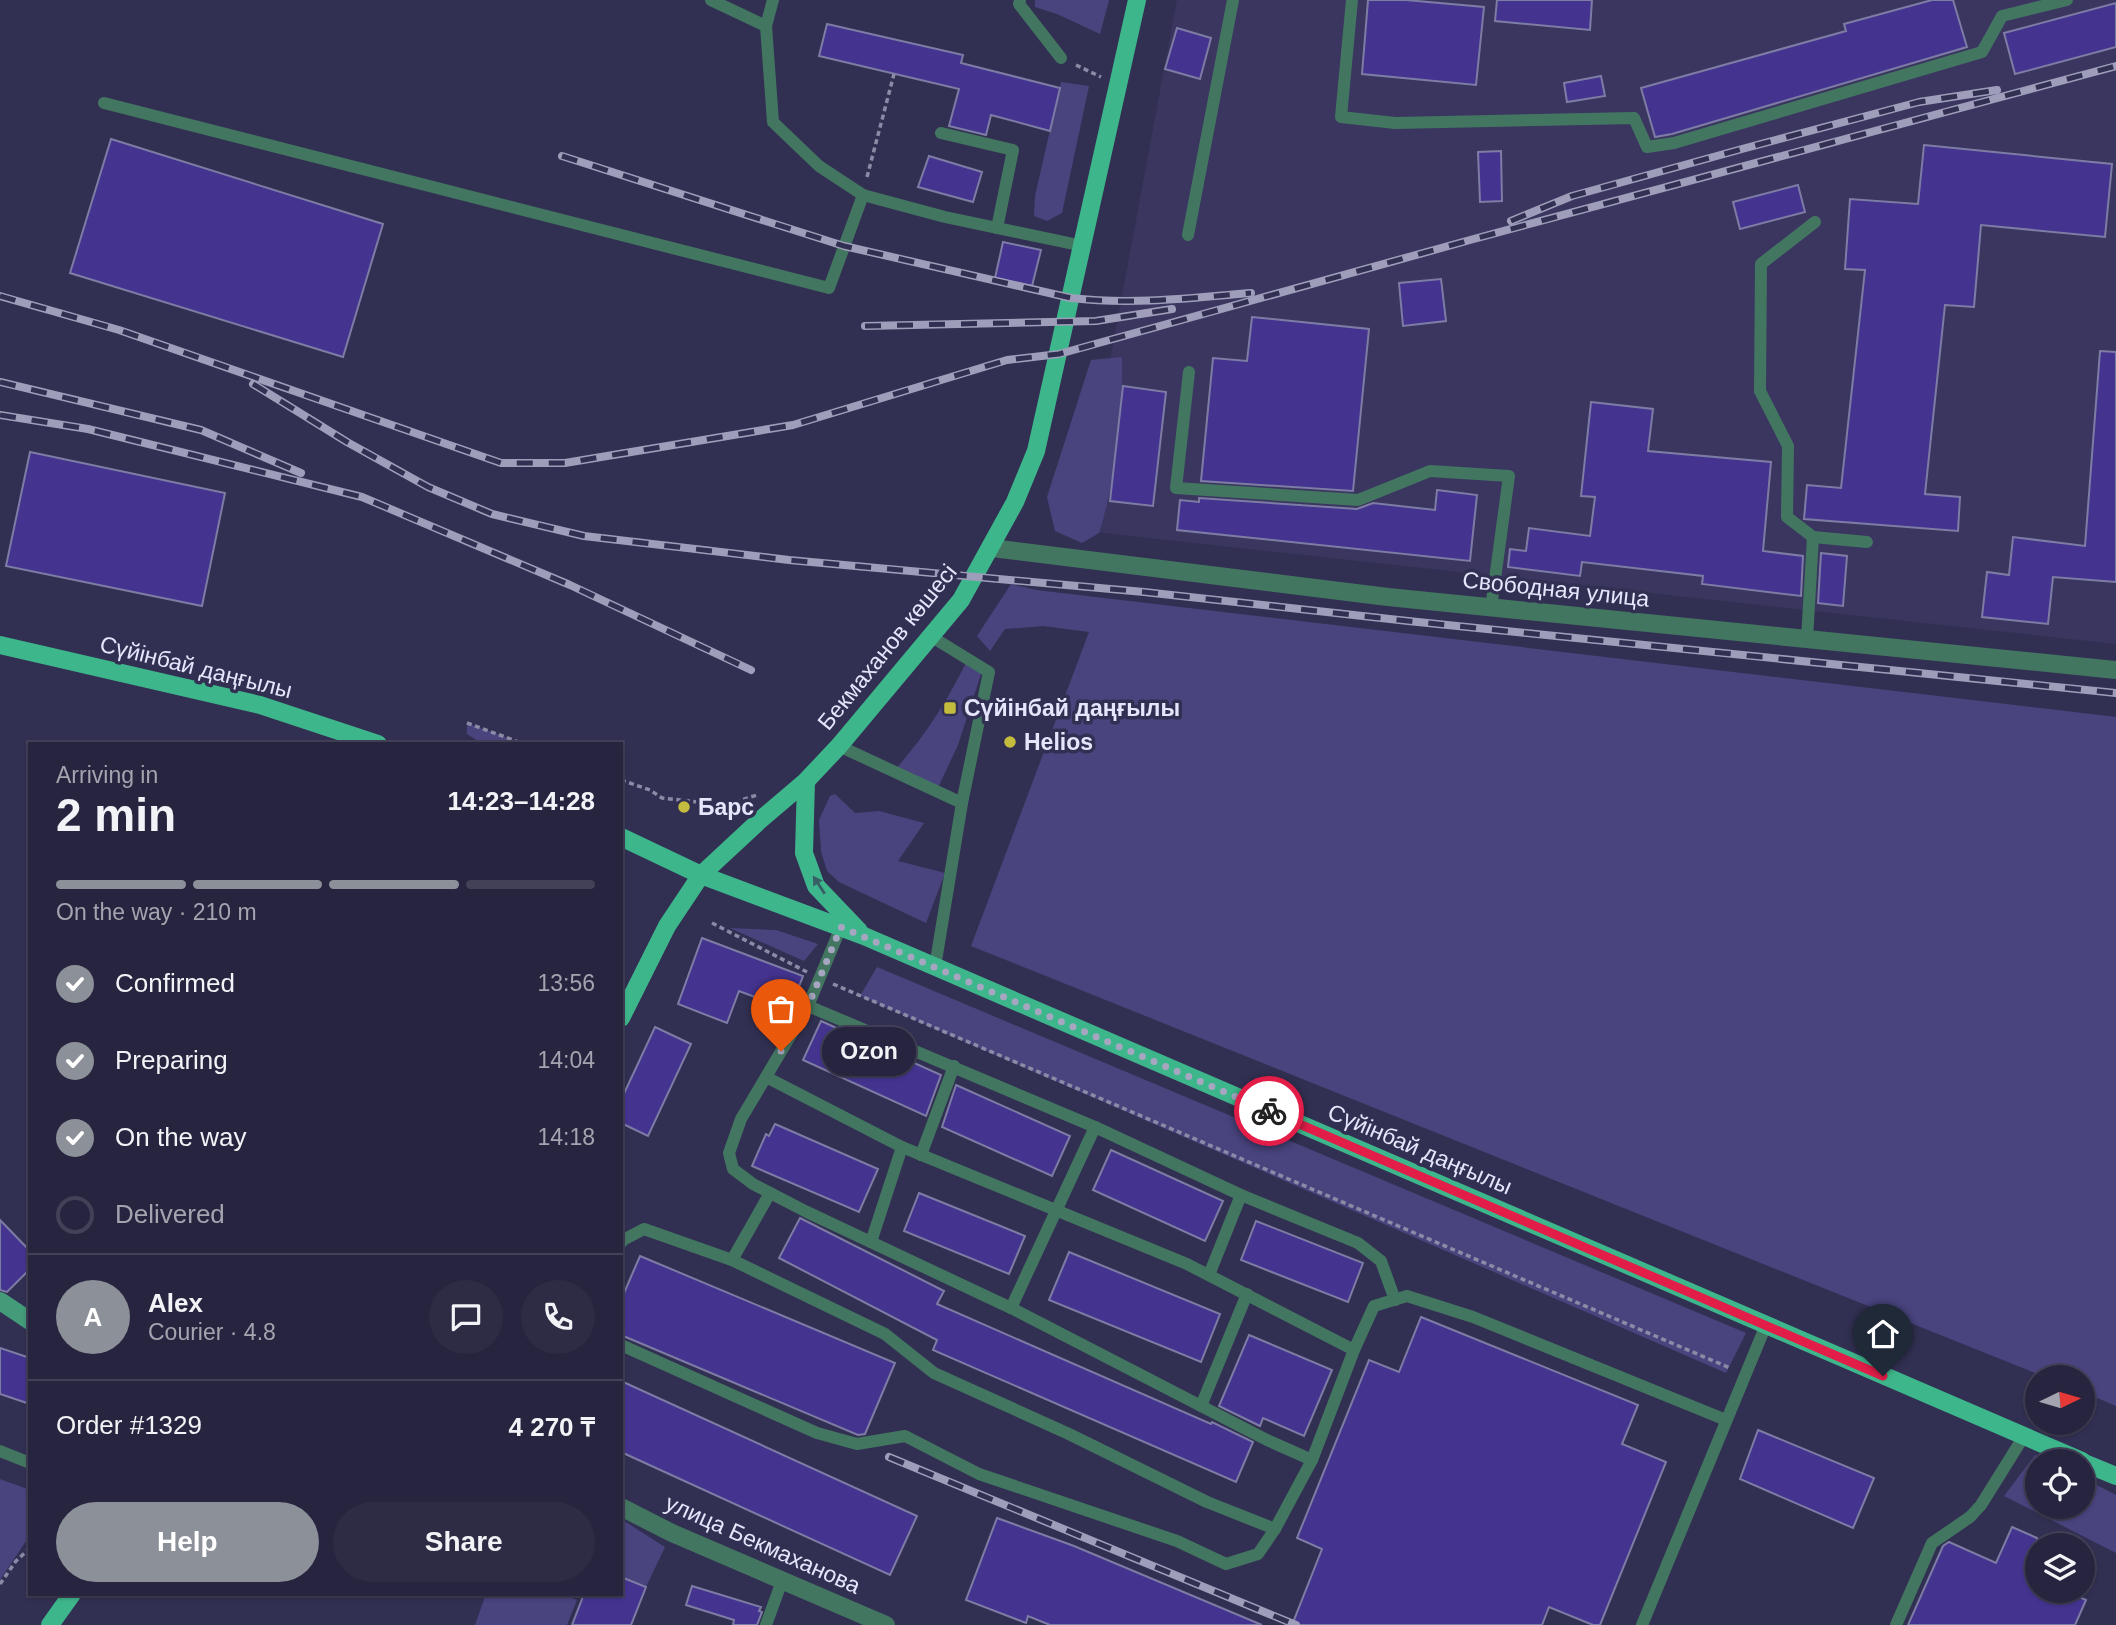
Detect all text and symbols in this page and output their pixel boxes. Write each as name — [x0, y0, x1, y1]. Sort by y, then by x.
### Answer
street label: Бекмаханов көшесі — [812, 559, 962, 735]
street label: Свободная улица — [1461, 566, 1651, 612]
street label: Сүйінбай даңғылы — [97, 631, 295, 703]
place label: Сүйінбай даңғылы — [964, 695, 1180, 721]
marker: Сүйінбай даңғылы — [942, 700, 958, 716]
place label: Helios — [1024, 729, 1093, 755]
marker: Helios — [1002, 734, 1018, 750]
text: Arriving in — [56, 762, 158, 788]
text: 14:23–14:28 — [448, 786, 595, 816]
text: 2 min — [56, 789, 176, 841]
place label: Барс — [698, 794, 754, 820]
marker: Барс — [676, 799, 692, 815]
one-way arrow — [812, 875, 825, 895]
text: On the way · 210 m — [56, 899, 257, 925]
icon: check — [56, 965, 94, 1003]
text: Confirmed — [115, 968, 235, 998]
text: 13:56 — [537, 970, 595, 996]
pin — [751, 979, 811, 1051]
icon: bag — [762, 990, 800, 1028]
callout: Ozon — [823, 1026, 917, 1076]
text: Ozon — [840, 1038, 898, 1064]
icon: check — [56, 1042, 94, 1080]
text: Preparing — [115, 1045, 228, 1075]
text: 14:04 — [537, 1047, 595, 1073]
courier — [1234, 1076, 1304, 1146]
icon: bike — [1250, 1092, 1288, 1130]
street label: Сүйінбай даңғылы — [1324, 1099, 1516, 1199]
icon: check — [56, 1119, 94, 1157]
text: On the way — [115, 1122, 247, 1152]
text: 14:18 — [537, 1124, 595, 1150]
text: Delivered — [115, 1199, 225, 1229]
button: chat — [429, 1280, 503, 1354]
button: phone — [521, 1280, 595, 1354]
text: Alex — [148, 1288, 203, 1318]
text: A — [84, 1302, 102, 1332]
pin — [1853, 1304, 1913, 1376]
icon: home — [1864, 1315, 1902, 1353]
text: Courier · 4.8 — [148, 1319, 276, 1345]
north arrow — [2025, 1365, 2095, 1435]
map controls — [2025, 1365, 2095, 1603]
text: Order #1329 — [56, 1410, 202, 1440]
text: 4 270 ₸ — [509, 1412, 595, 1442]
button: locate — [2025, 1449, 2095, 1519]
street label: улица Бекмаханова — [662, 1489, 865, 1599]
button: Help — [56, 1502, 319, 1582]
button: Share — [333, 1502, 595, 1582]
button: layers — [2025, 1533, 2095, 1603]

